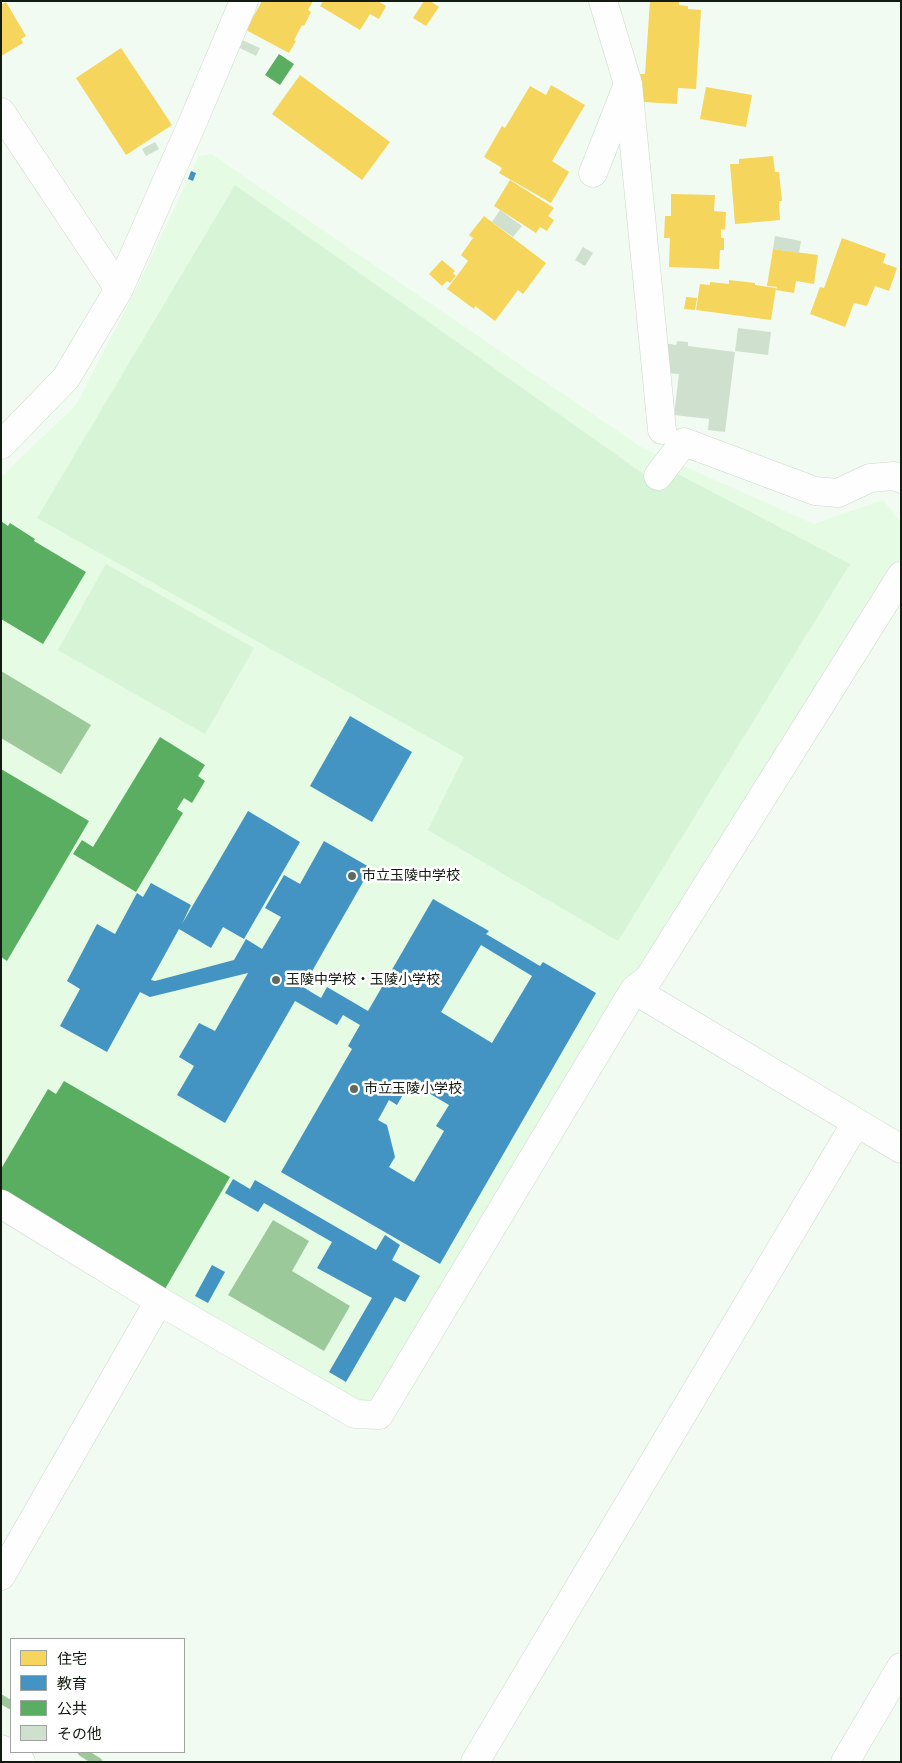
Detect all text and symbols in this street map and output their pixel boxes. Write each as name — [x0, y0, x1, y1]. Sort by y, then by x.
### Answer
place label: 市立玉陵中学校 — [362, 868, 460, 884]
marker: 市立玉陵中学校 — [346, 870, 358, 882]
place label: 玉陵中学校・玉陵小学校 — [286, 972, 440, 988]
marker: 玉陵中学校・玉陵小学校 — [270, 974, 282, 986]
place label: 市立玉陵小学校 — [364, 1081, 462, 1097]
marker: 市立玉陵小学校 — [348, 1083, 360, 1095]
legend — [10, 1638, 185, 1753]
text: 住宅 — [57, 1650, 87, 1668]
text: 教育 — [57, 1675, 87, 1693]
text: 公共 — [57, 1700, 87, 1718]
text: その他 — [57, 1725, 102, 1743]

